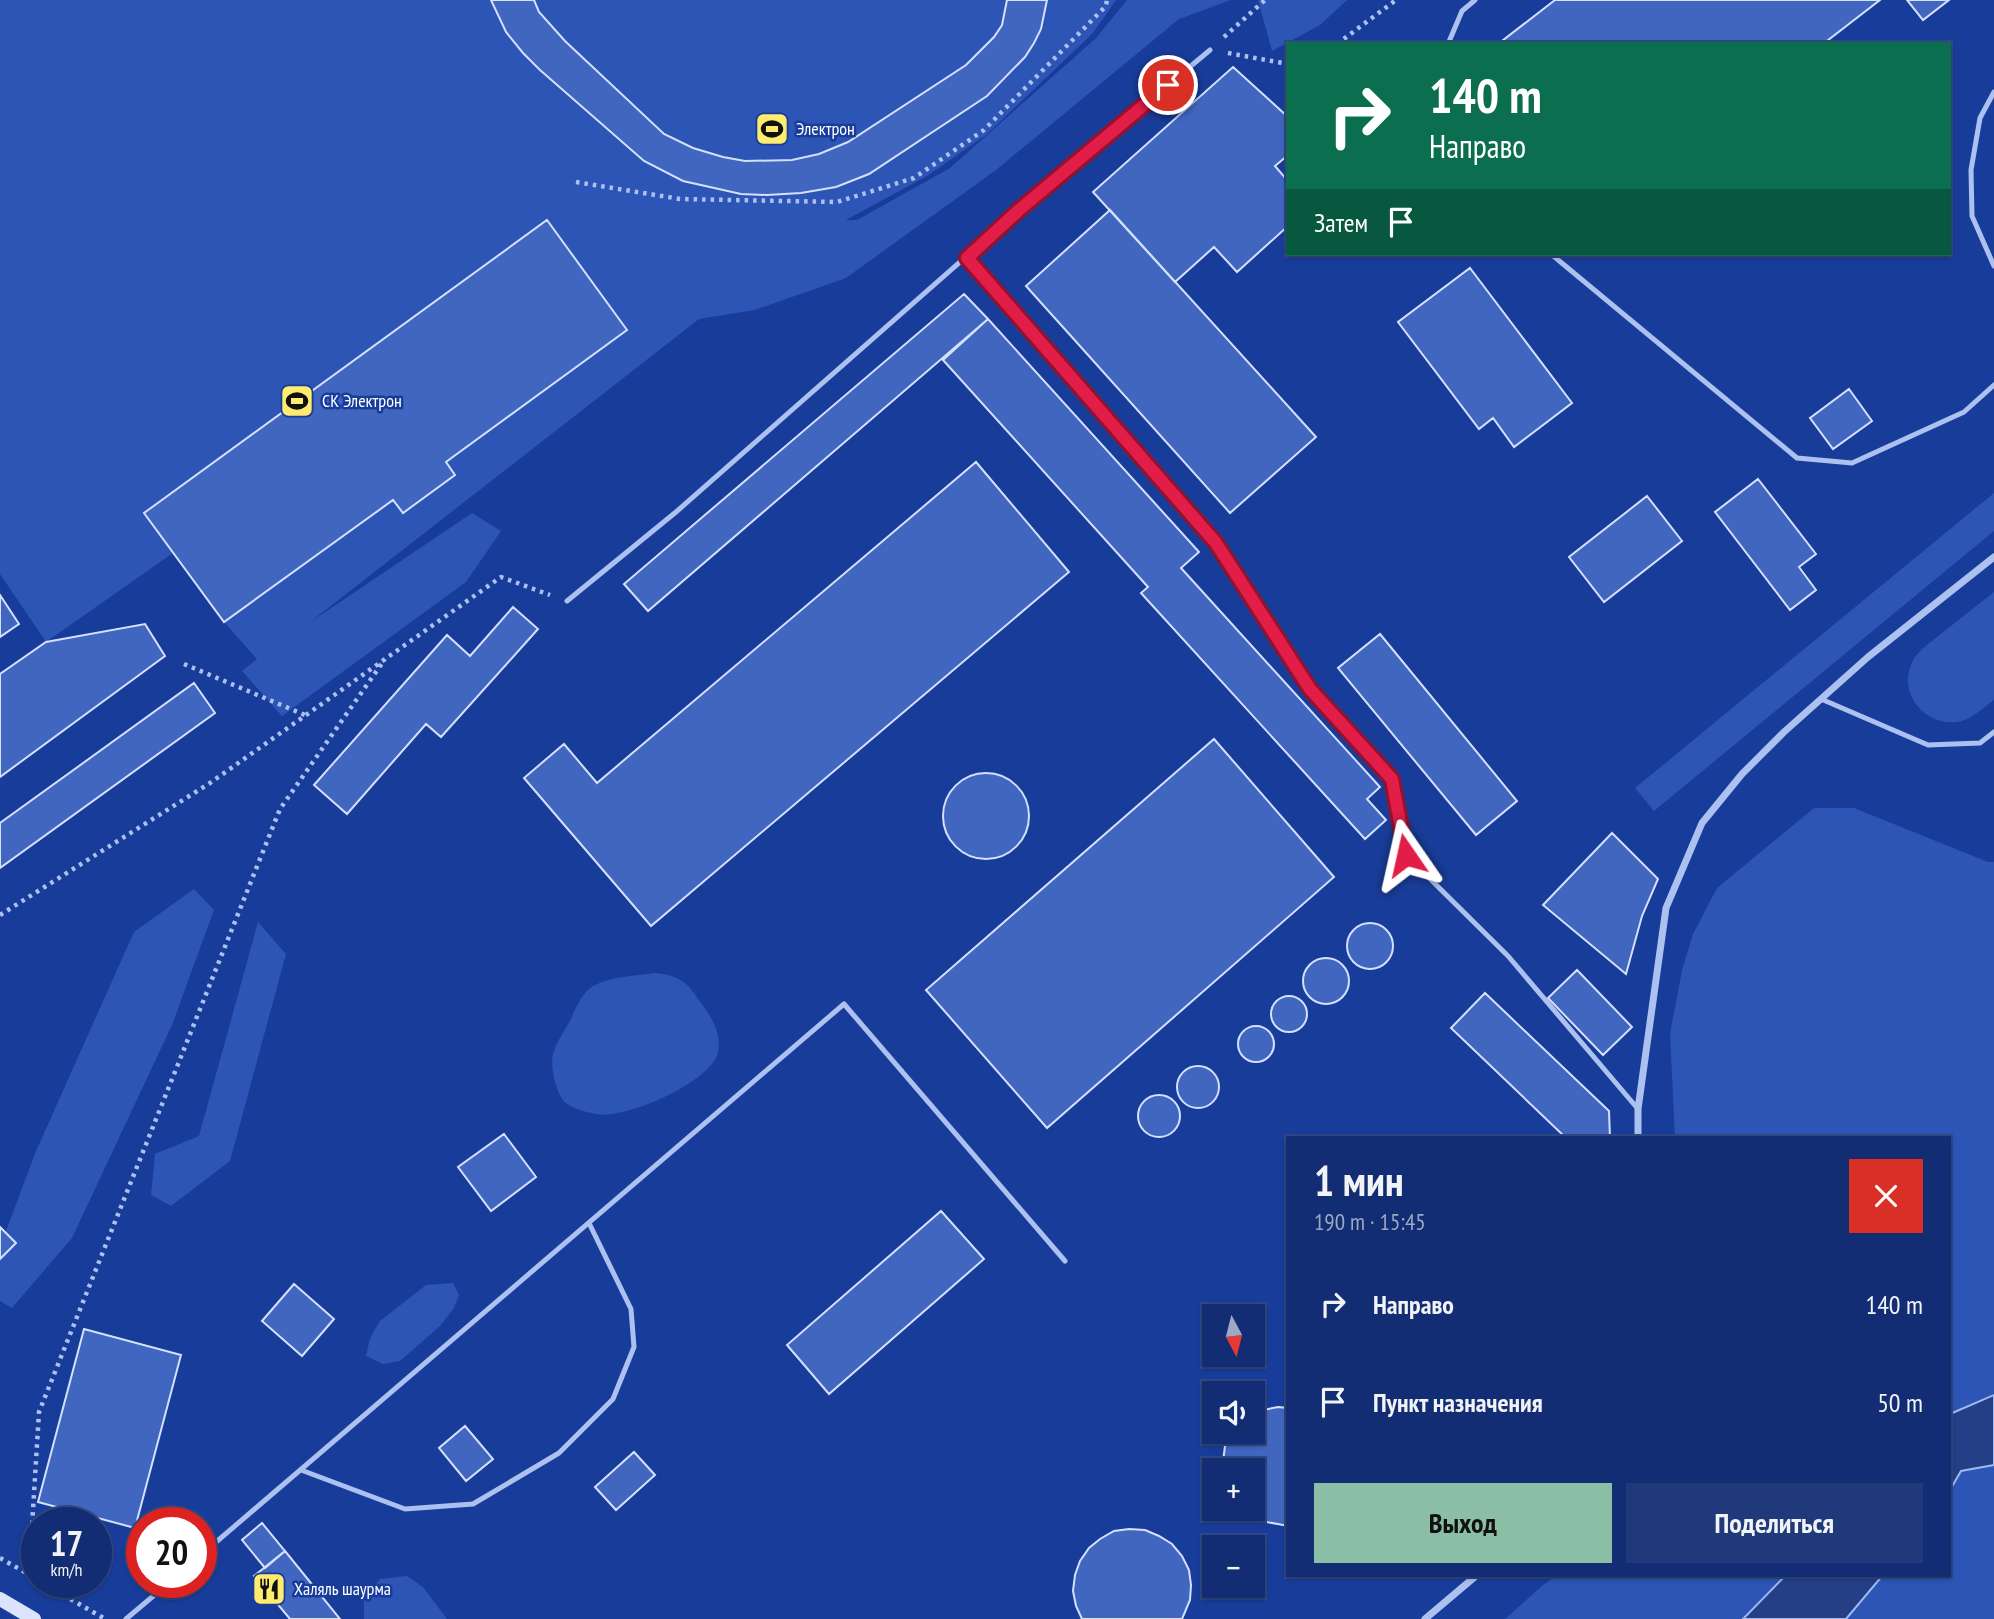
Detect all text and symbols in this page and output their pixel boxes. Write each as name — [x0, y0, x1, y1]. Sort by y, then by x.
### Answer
pin — [1138, 55, 1198, 115]
text: 140 m — [1429, 63, 1542, 127]
icon: arrive — [1149, 66, 1187, 104]
icon: right — [1314, 70, 1405, 161]
sports icon: Электрон — [753, 110, 791, 148]
place label: Электрон — [796, 117, 855, 140]
text: Направо — [1429, 125, 1526, 167]
icon: arrive — [1382, 203, 1420, 241]
text: Затем — [1314, 206, 1368, 239]
sports icon: СК Электрон — [278, 382, 316, 420]
place label: СК Электрон — [322, 389, 402, 412]
position arrow — [1369, 818, 1443, 892]
text: 1 мин — [1314, 1153, 1404, 1208]
button: close — [1849, 1159, 1923, 1233]
text: 190 m · 15:45 — [1314, 1207, 1426, 1236]
icon: right — [1314, 1285, 1352, 1323]
text: Направо — [1373, 1288, 1454, 1321]
text: 140 m — [1865, 1288, 1923, 1321]
north arrow — [1202, 1304, 1265, 1367]
map controls — [1202, 1304, 1265, 1598]
button: sound — [1202, 1381, 1265, 1444]
icon: arrive — [1314, 1383, 1352, 1421]
text: Пункт назначения — [1373, 1386, 1543, 1419]
text: 50 m — [1877, 1386, 1923, 1419]
button: + — [1202, 1458, 1265, 1521]
button: Выход — [1314, 1483, 1612, 1563]
button: Поделиться — [1626, 1483, 1923, 1563]
speed limit sign: 20 — [126, 1507, 217, 1598]
text: 17 — [50, 1520, 83, 1566]
button: − — [1202, 1535, 1265, 1598]
text: km/h — [51, 1558, 82, 1581]
restaurant icon: Халяль шаурма — [250, 1570, 288, 1608]
place label: Халяль шаурма — [294, 1577, 391, 1600]

